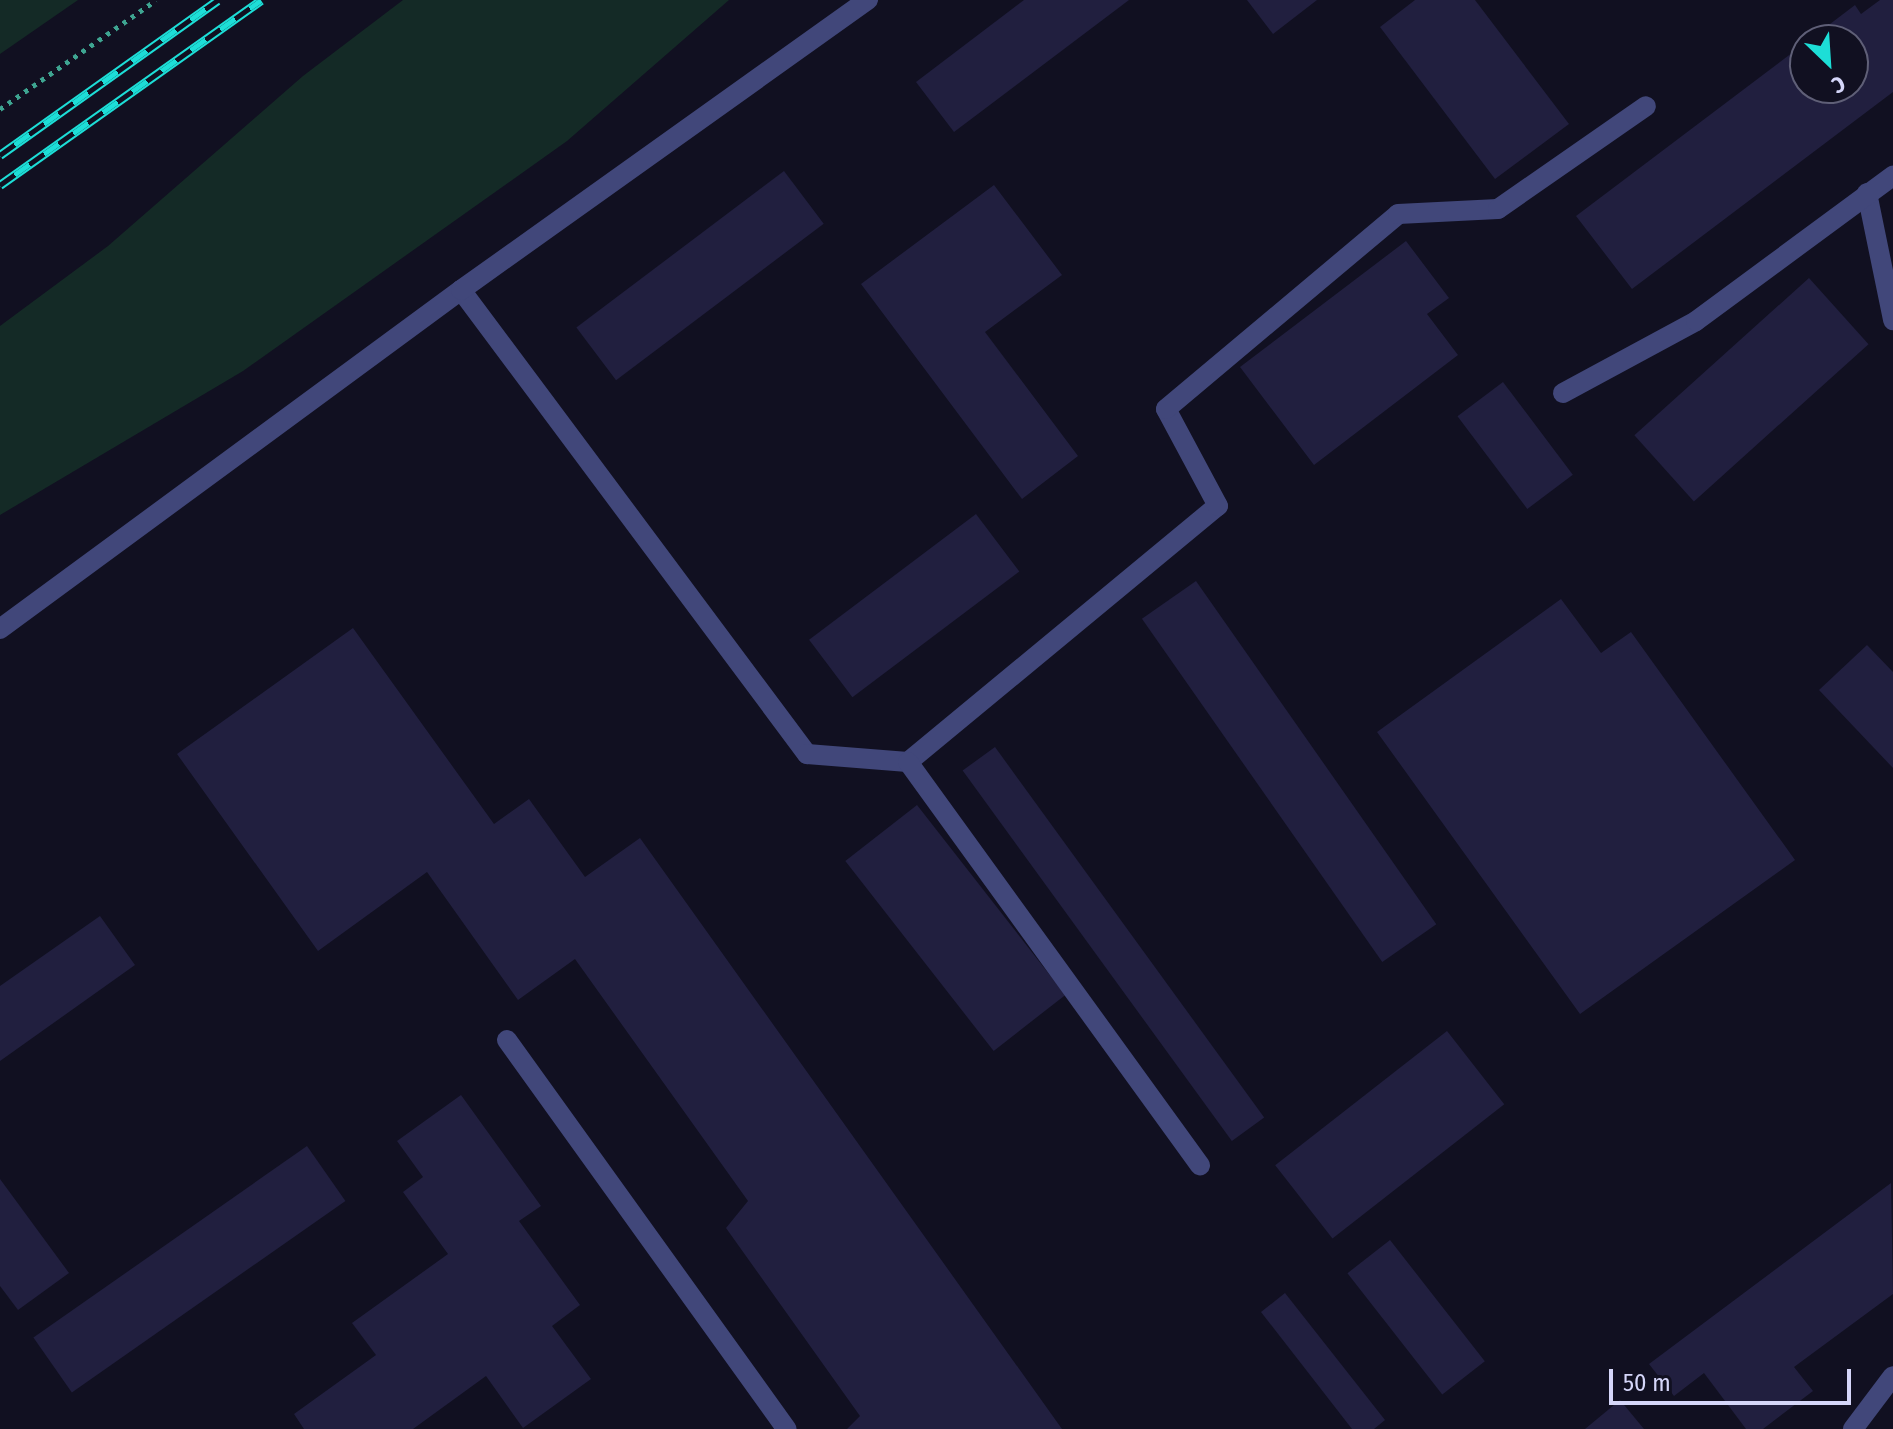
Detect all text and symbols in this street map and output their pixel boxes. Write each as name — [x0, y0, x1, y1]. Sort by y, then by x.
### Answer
north arrow — [1789, 24, 1869, 104]
text: С — [1828, 70, 1849, 99]
scale bar — [1613, 1353, 1855, 1403]
text: 50 m — [1623, 1369, 1671, 1397]

